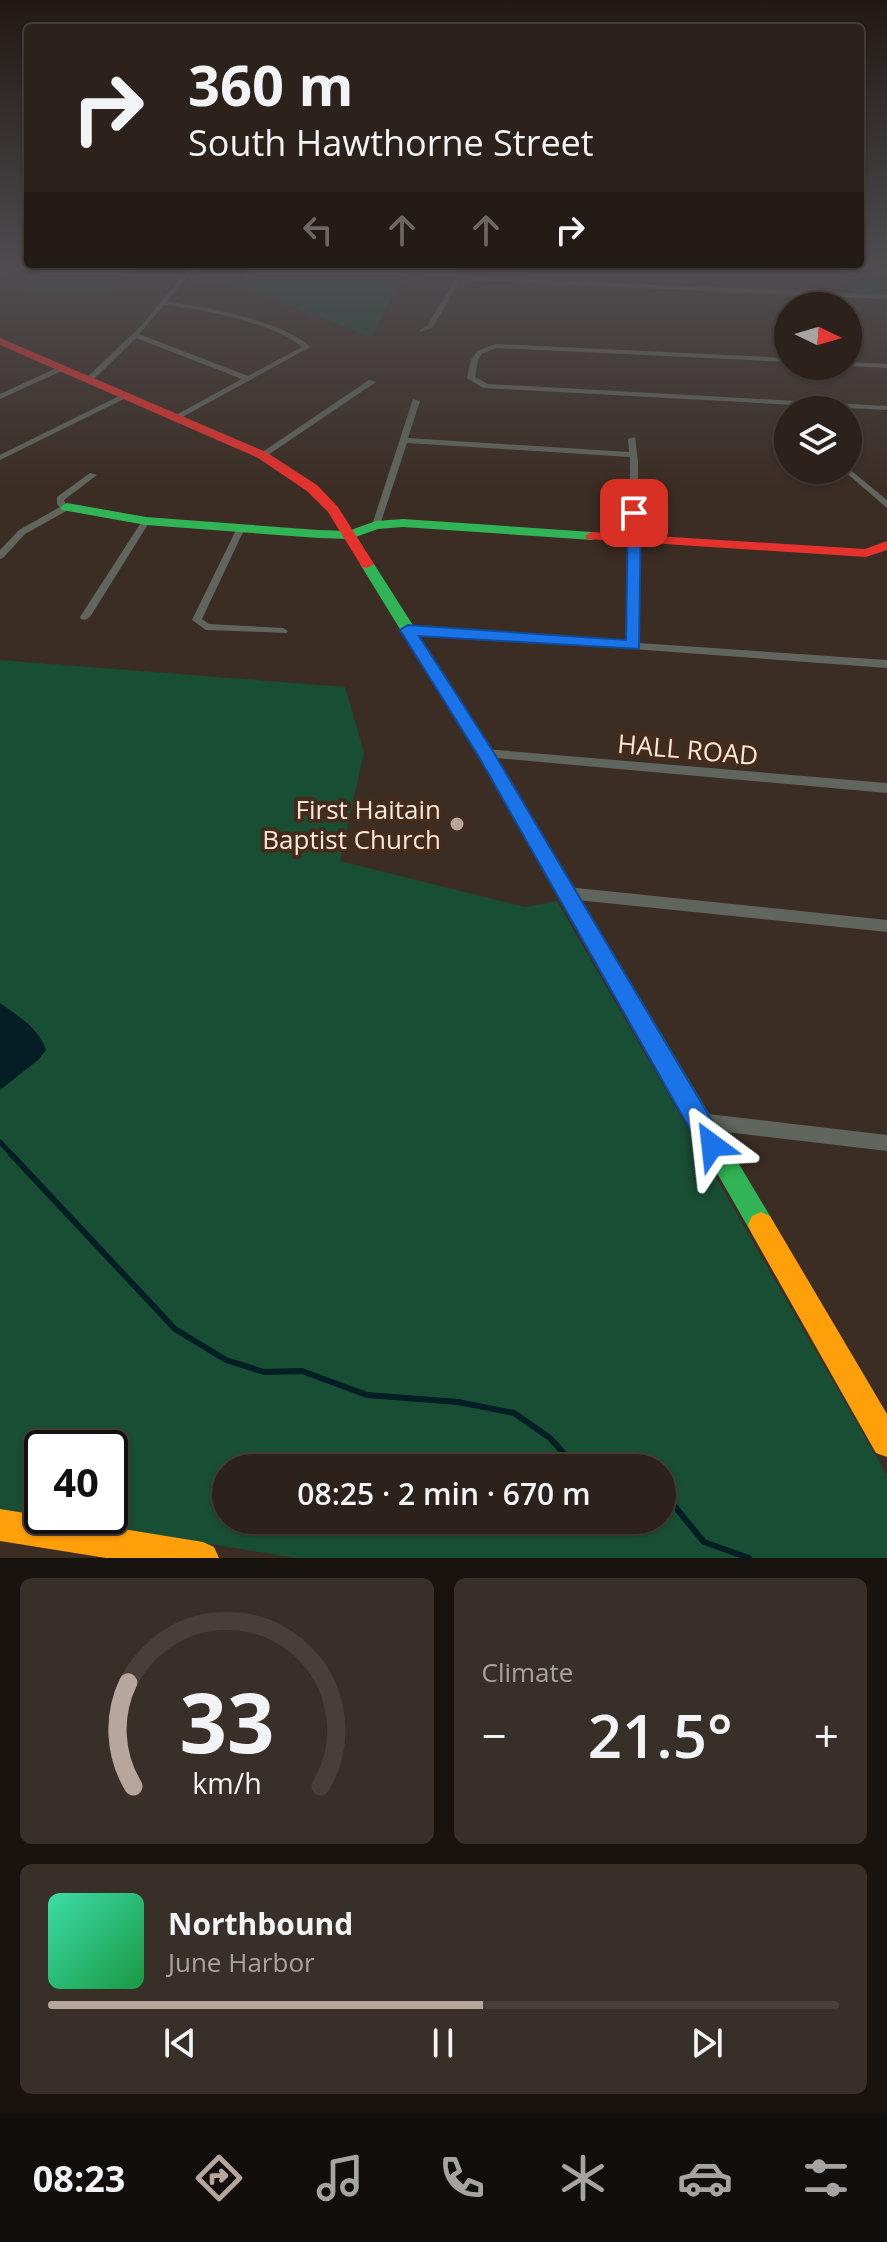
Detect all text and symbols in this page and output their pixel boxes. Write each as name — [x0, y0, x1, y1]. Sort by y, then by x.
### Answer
text: 360 m — [188, 46, 354, 122]
icon: right — [56, 56, 160, 160]
text: South Hawthorne Street — [188, 118, 594, 167]
icon: left — [296, 208, 340, 252]
icon: ahead — [380, 208, 424, 252]
icon: ahead — [464, 208, 508, 252]
icon: right — [548, 208, 592, 252]
north arrow — [774, 292, 862, 380]
map controls — [774, 292, 862, 484]
button: layers — [774, 396, 862, 484]
pin — [600, 479, 668, 547]
icon: arrive — [612, 491, 656, 535]
street label: HALL ROAD — [616, 725, 760, 773]
place label: First Haitain Baptist Church — [262, 791, 441, 857]
marker: First Haitain Baptist Church — [448, 815, 466, 833]
position arrow — [670, 1103, 754, 1187]
speed limit sign: 40 — [24, 1430, 128, 1534]
text: 08:25 · 2 min · 670 m — [297, 1473, 591, 1514]
text: Climate — [482, 1654, 573, 1690]
text: 33 — [179, 1664, 274, 1777]
text: 21.5° — [588, 1694, 733, 1776]
text: − — [482, 1705, 507, 1765]
text: + — [814, 1705, 839, 1765]
text: km/h — [192, 1763, 261, 1802]
text: Northbound — [168, 1903, 353, 1944]
text: June Harbor — [168, 1944, 315, 1980]
icon: previous — [158, 2021, 202, 2065]
icon: pause — [421, 2021, 465, 2065]
icon: next — [685, 2021, 729, 2065]
icon: directions — [191, 2150, 247, 2206]
icon: music — [312, 2150, 368, 2206]
icon: phone — [434, 2150, 490, 2206]
icon: climate — [555, 2150, 611, 2206]
icon: car — [677, 2150, 733, 2206]
icon: filters — [798, 2150, 854, 2206]
text: 08:23 — [33, 2154, 125, 2203]

